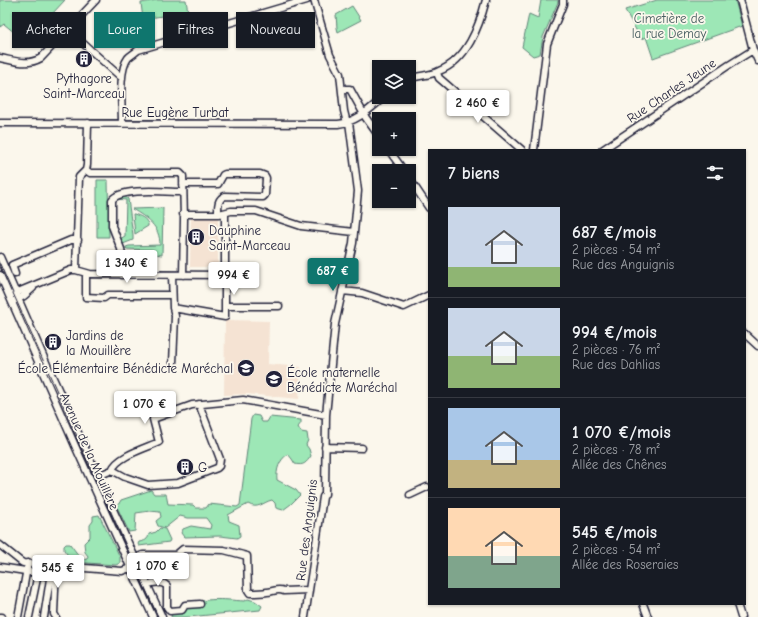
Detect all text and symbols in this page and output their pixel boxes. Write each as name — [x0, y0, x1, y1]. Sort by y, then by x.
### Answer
park label: Cimetière de la rue Demay — [632, 11, 706, 41]
chip: Acheter — [12, 12, 86, 48]
chip: Louer — [94, 12, 155, 48]
chip: Filtres — [163, 12, 228, 48]
chip: Nouveau — [236, 12, 315, 48]
building icon: Pythagore Saint-Marceau — [74, 49, 94, 69]
street label: Rue Charles Jeune — [624, 55, 719, 126]
map controls — [372, 60, 416, 208]
button: layers — [372, 60, 416, 104]
place label: Pythagore Saint-Marceau — [43, 71, 125, 101]
pin: 2 460 € — [441, 90, 515, 124]
text: 2 460 € — [455, 95, 501, 110]
street label: Rue Eugène Turbat — [121, 105, 230, 120]
button: + — [372, 112, 416, 156]
icon: filters — [704, 162, 726, 184]
button: − — [372, 164, 416, 208]
text: 7 biens — [448, 164, 500, 183]
place label: Dauphine Saint-Marceau — [209, 223, 290, 253]
icon: home — [480, 223, 528, 271]
text: 687 €/mois — [572, 223, 656, 242]
building icon: Dauphine Saint-Marceau — [186, 227, 206, 247]
text: 2 pièces · 54 m² — [572, 242, 660, 257]
pin: 1 340 € — [90, 250, 164, 284]
text: 1 340 € — [105, 255, 149, 270]
text: Rue des Anguignis — [572, 257, 674, 272]
pin: 687 € — [305, 258, 361, 292]
pin: 994 € — [206, 262, 262, 296]
text: 687 € — [317, 263, 349, 278]
text: 994 € — [217, 267, 251, 282]
text: 994 €/mois — [572, 323, 657, 342]
icon: home — [480, 324, 528, 372]
place label: Jardins de la Mouillère — [66, 328, 131, 358]
building icon: Jardins de la Mouillère — [43, 332, 63, 352]
text: 2 pièces · 76 m² — [572, 342, 660, 357]
text: Rue des Dahlias — [572, 357, 660, 372]
school or university icon: École Élémentaire Bénédicte Maréchal — [236, 358, 256, 378]
place label: École Élémentaire Bénédicte Maréchal — [18, 360, 233, 376]
place label: École maternelle Bénédicte Maréchal — [287, 364, 397, 395]
school or university icon: École maternelle Bénédicte Maréchal — [264, 369, 284, 389]
street label: Avenue de la Mouillère — [57, 390, 122, 513]
pin: 1 070 € — [108, 391, 182, 425]
text: 1 070 € — [123, 396, 167, 411]
text: 1 070 €/mois — [572, 423, 671, 442]
icon: home — [480, 424, 528, 472]
text: 2 pièces · 78 m² — [572, 442, 660, 457]
building icon: G — [175, 457, 195, 477]
text: Allée des Chênes — [572, 457, 666, 472]
place label: G — [198, 460, 207, 475]
street label: Rue des Anguignis — [293, 478, 320, 582]
text: 545 €/mois — [572, 523, 657, 542]
icon: home — [480, 524, 528, 572]
text: 2 pièces · 54 m² — [572, 542, 660, 557]
pin: 1 070 € — [121, 553, 195, 587]
pin: 545 € — [30, 555, 86, 589]
text: Allée des Roseraies — [572, 557, 679, 572]
text: 1 070 € — [136, 558, 180, 573]
text: 545 € — [41, 560, 75, 575]

